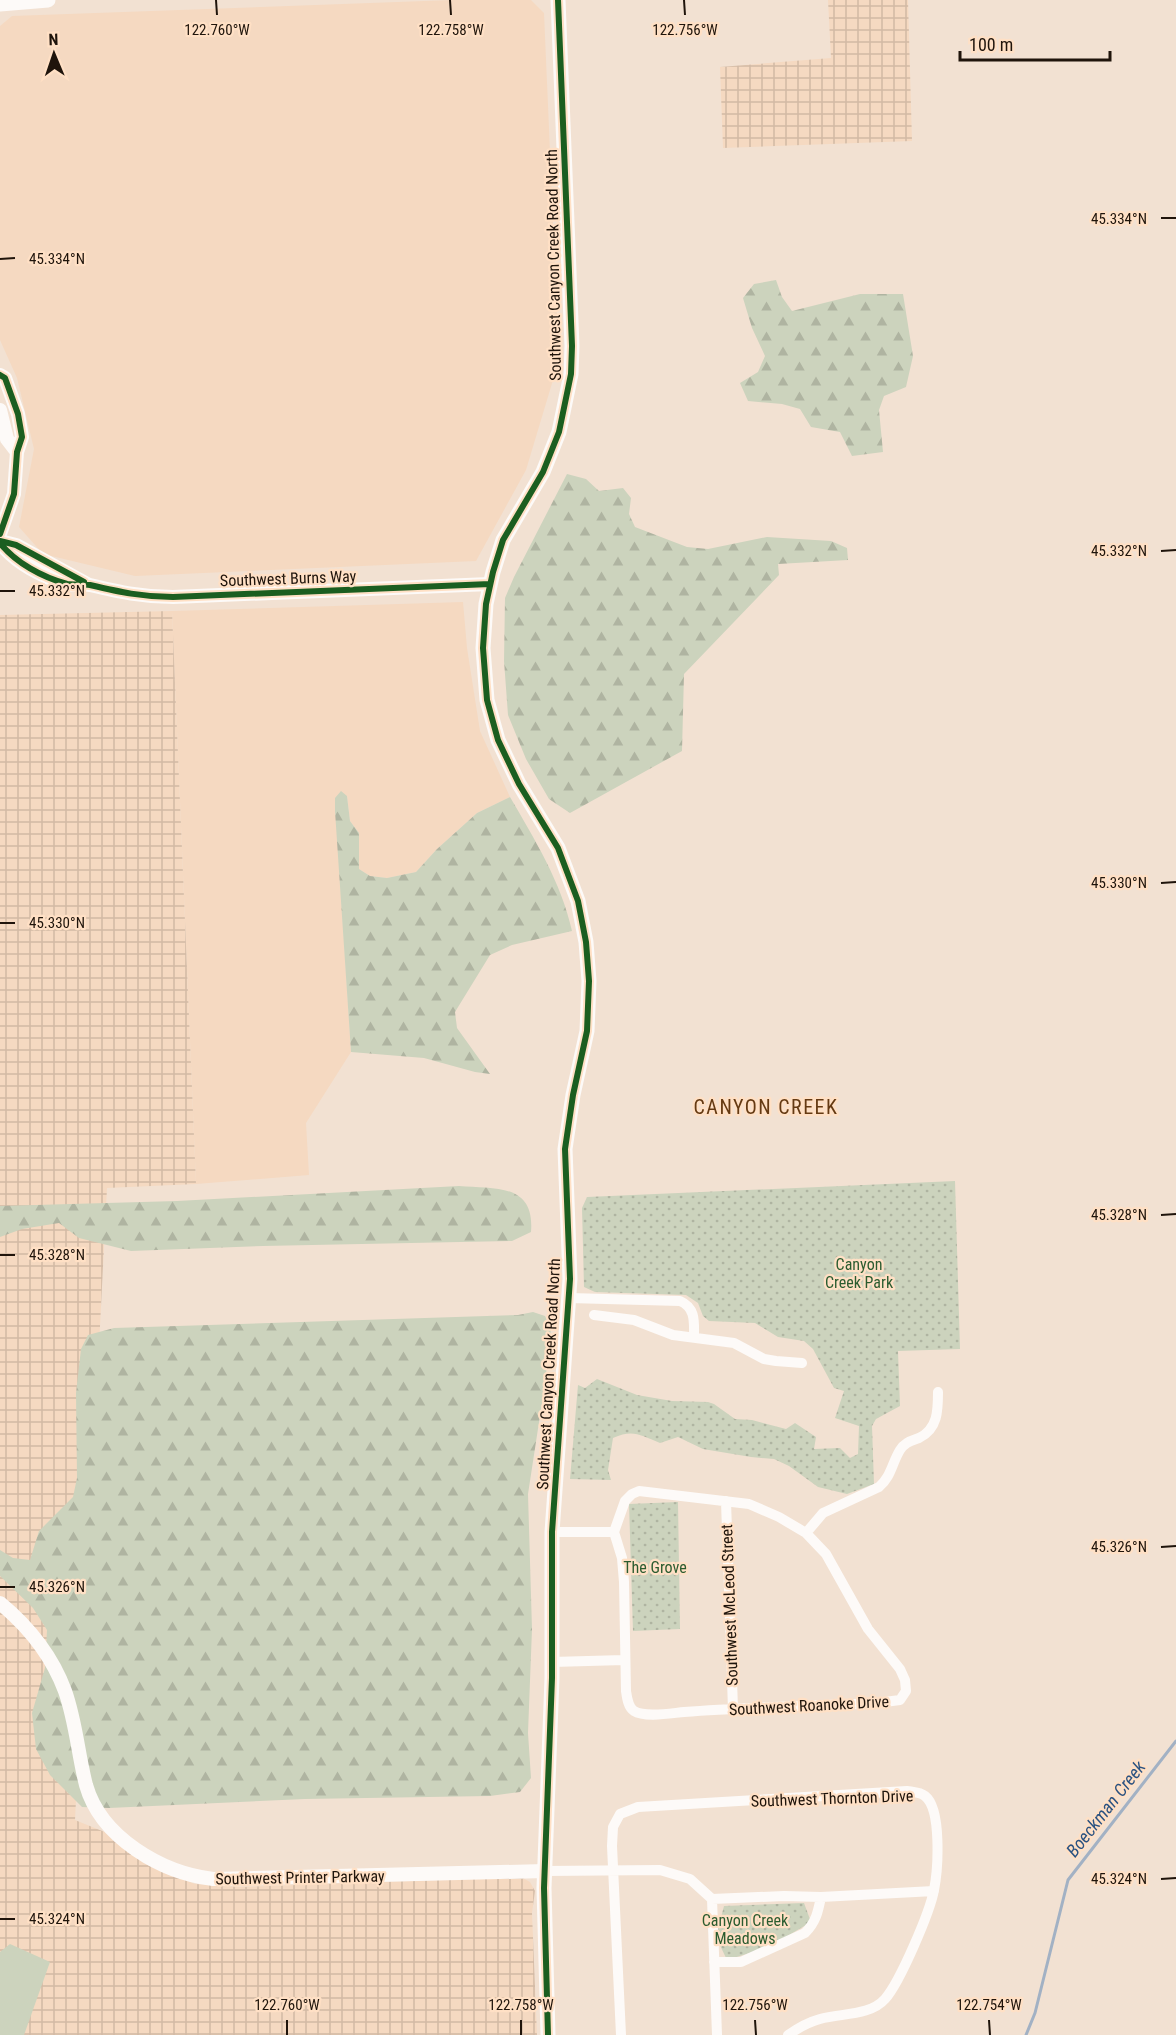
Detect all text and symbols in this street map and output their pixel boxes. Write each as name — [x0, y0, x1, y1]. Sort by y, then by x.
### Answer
text: 122.760°W — [184, 21, 250, 39]
text: 122.758°W — [418, 21, 484, 39]
text: 122.756°W — [652, 21, 718, 39]
north arrow — [24, 24, 84, 84]
scale bar — [960, 24, 1110, 62]
text: N — [48, 30, 59, 49]
text: 100 m — [969, 34, 1013, 55]
street label: Southwest Canyon Creek Road North — [542, 149, 565, 381]
text: 45.334°N — [1091, 210, 1147, 228]
text: 45.334°N — [29, 250, 85, 268]
text: 45.332°N — [1091, 542, 1147, 560]
street label: Southwest Burns Way — [220, 567, 357, 590]
text: 45.332°N — [29, 582, 85, 600]
text: 45.330°N — [1091, 874, 1147, 892]
text: 45.330°N — [29, 914, 85, 932]
district label: CANYON CREEK — [694, 1095, 838, 1119]
text: 45.328°N — [1091, 1206, 1147, 1224]
text: 45.328°N — [29, 1246, 85, 1264]
park label: Canyon Creek Park — [825, 1255, 894, 1292]
street label: Southwest Canyon Creek Road North — [533, 1258, 564, 1490]
street label: Southwest McLeod Street — [717, 1524, 742, 1686]
text: 45.326°N — [1091, 1538, 1147, 1556]
park label: The Grove — [623, 1558, 687, 1577]
text: 45.326°N — [29, 1578, 85, 1596]
street label: Southwest Roanoke Drive — [729, 1692, 890, 1719]
water label: Boeckman Creek — [1062, 1756, 1150, 1861]
street label: Southwest Thornton Drive — [750, 1786, 914, 1811]
street label: Southwest Printer Parkway — [215, 1867, 385, 1888]
text: 45.324°N — [1091, 1870, 1147, 1888]
text: 45.324°N — [29, 1910, 85, 1928]
park label: Canyon Creek Meadows — [702, 1911, 789, 1948]
text: 122.760°W — [254, 1996, 320, 2014]
text: 122.758°W — [488, 1996, 554, 2014]
text: 122.756°W — [722, 1996, 788, 2014]
text: 122.754°W — [956, 1996, 1022, 2014]

